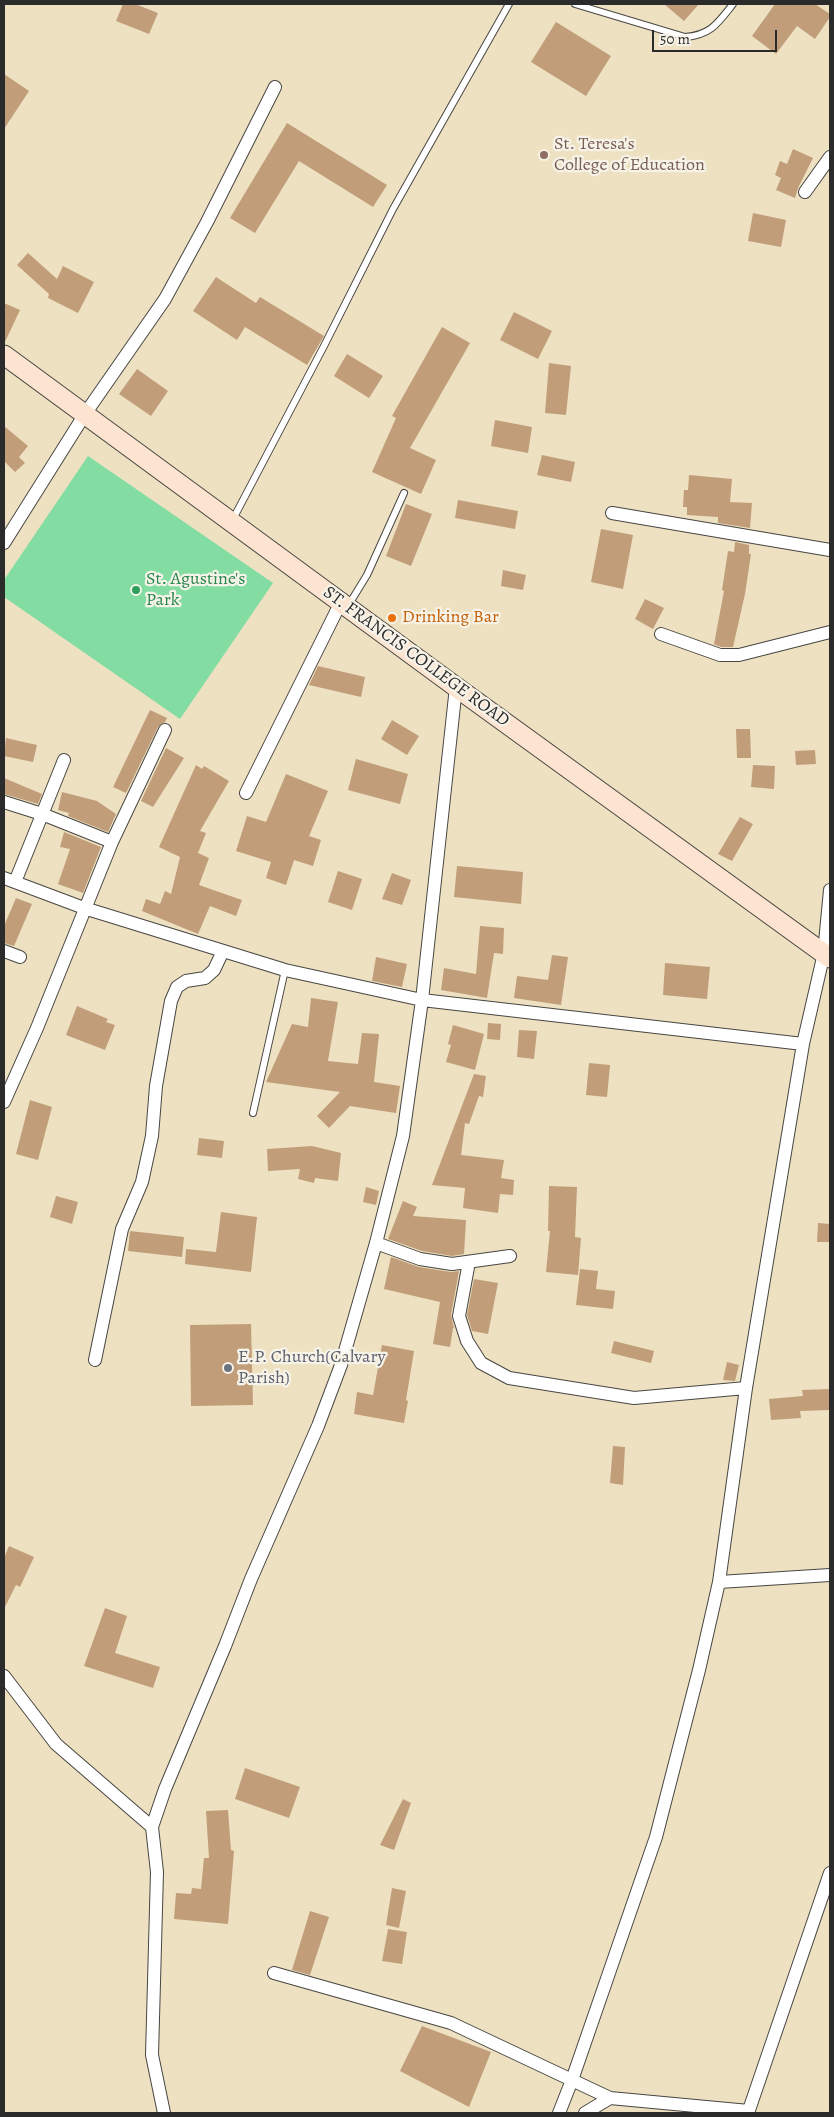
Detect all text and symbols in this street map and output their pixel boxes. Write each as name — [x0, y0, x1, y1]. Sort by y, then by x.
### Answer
scale bar — [654, 20, 779, 52]
text: 50 m — [660, 29, 690, 49]
place label: St. Teresa's College of Education — [554, 134, 705, 176]
marker: St. Teresa's College of Education — [538, 149, 550, 161]
place label: St. Agustine's Park — [146, 569, 245, 612]
street label: ST. FRANCIS COLLEGE ROAD — [319, 582, 513, 732]
marker: St. Agustine's Park — [130, 584, 142, 596]
place label: Drinking Bar — [402, 607, 499, 629]
marker: Drinking Bar — [386, 612, 398, 624]
place label: E.P. Church(Calvary Parish) — [238, 1347, 386, 1390]
marker: E.P. Church(Calvary Parish) — [222, 1362, 234, 1374]

